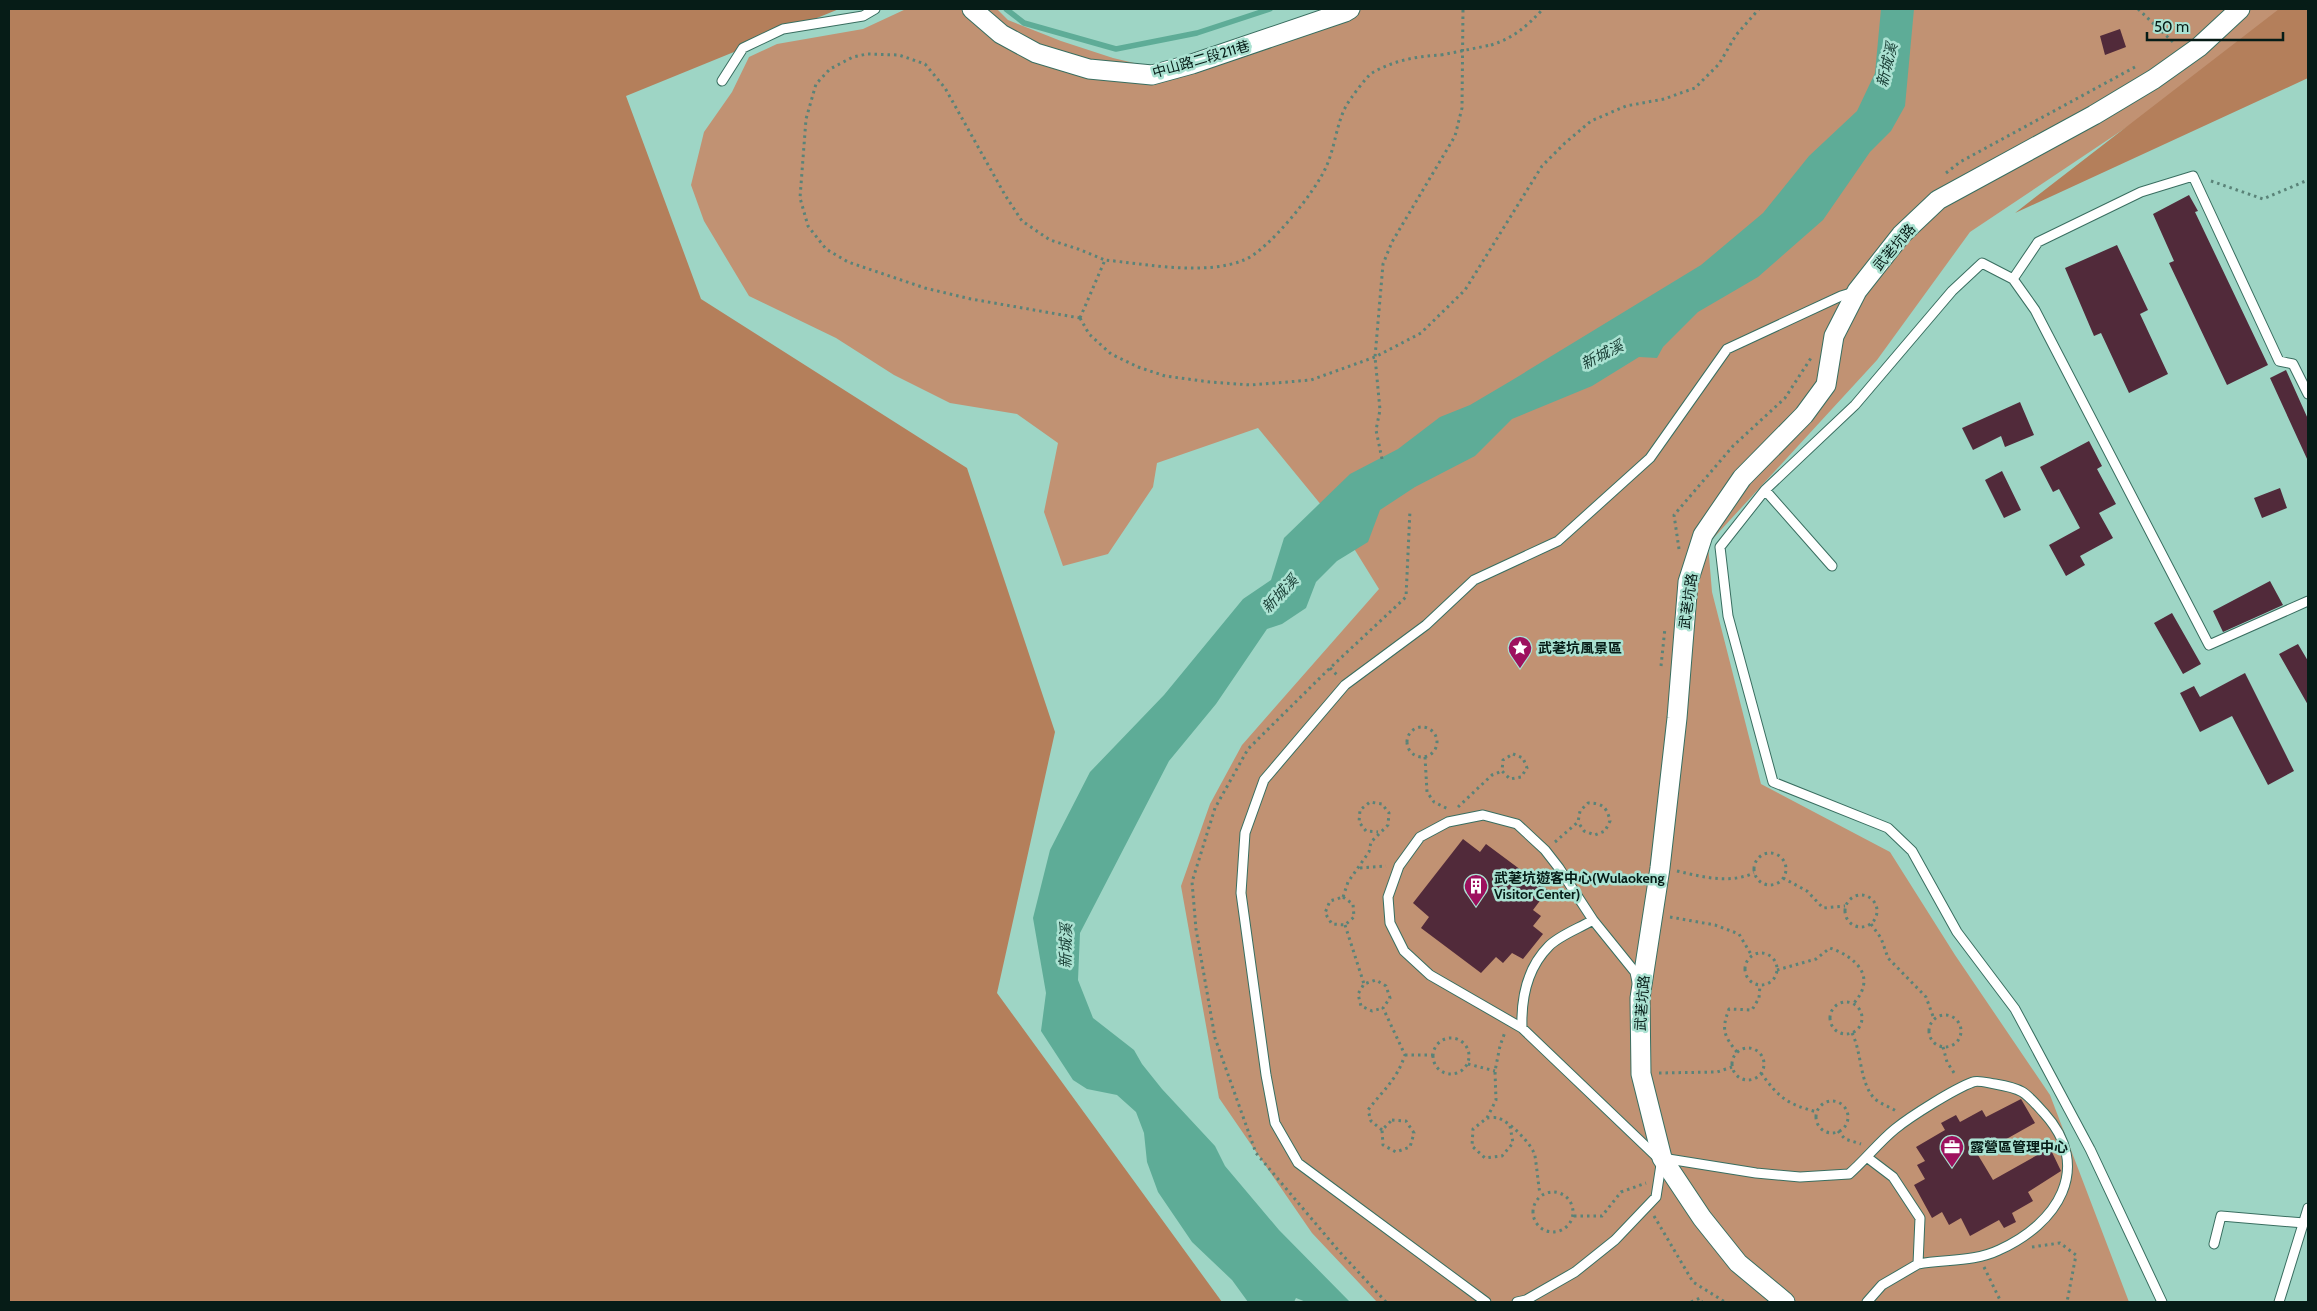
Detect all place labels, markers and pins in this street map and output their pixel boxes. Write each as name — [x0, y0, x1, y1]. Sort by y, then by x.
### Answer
place icon: 武荖坑風景區 — [1507, 635, 1533, 669]
place label: 武荖坑風景區 — [1538, 639, 1622, 657]
place label: 武荖坑遊客中心(Wulaokeng Visitor Center) — [1494, 869, 1665, 903]
building icon: 武荖坑遊客中心(Wulaokeng Visitor Center) — [1463, 873, 1489, 907]
office icon: 露營區管理中心 — [1939, 1134, 1965, 1168]
place label: 露營區管理中心 — [1970, 1138, 2068, 1156]

